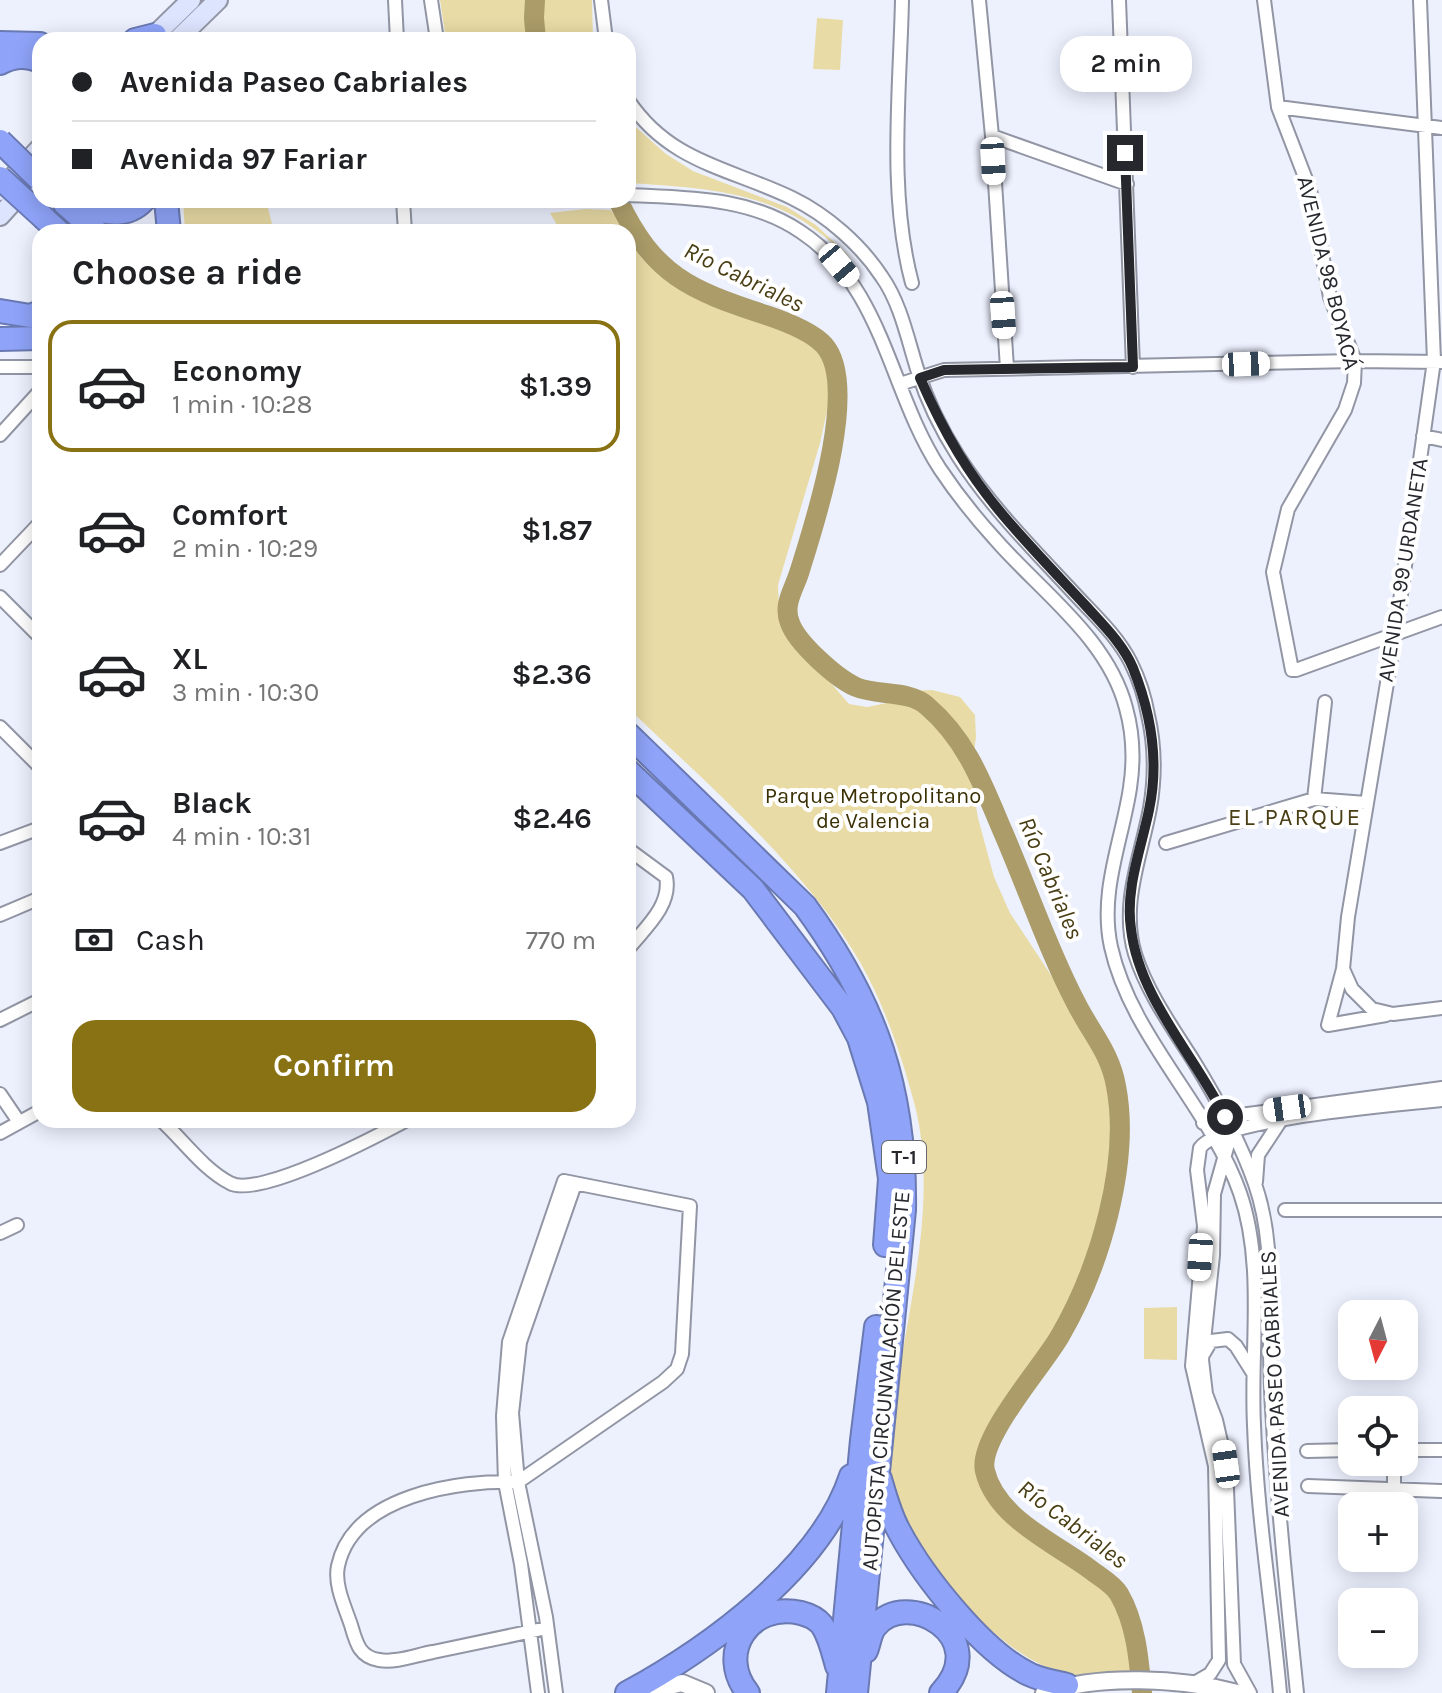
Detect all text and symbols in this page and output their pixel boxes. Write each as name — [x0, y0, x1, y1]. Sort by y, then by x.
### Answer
callout: 2 min — [1059, 37, 1191, 93]
text: 2 min — [1091, 48, 1161, 79]
text: Avenida Paseo Cabriales — [120, 64, 468, 100]
route end — [1107, 135, 1143, 171]
car — [980, 136, 1006, 186]
text: Avenida 97 Fariar — [120, 141, 367, 177]
street label: AVENIDA 98 BOYACÁ — [1291, 173, 1366, 373]
water label: Río Cabriales — [679, 236, 809, 318]
car — [814, 239, 864, 291]
text: Choose a ride — [72, 251, 302, 293]
car — [989, 290, 1017, 340]
icon: car — [76, 350, 148, 422]
car — [1222, 351, 1270, 377]
text: Economy — [172, 353, 302, 389]
text: $1.39 — [519, 368, 592, 404]
text: 1 min · 10:28 — [172, 389, 313, 420]
street label: AVENIDA 99 URDANETA — [1372, 456, 1434, 684]
icon: car — [76, 494, 148, 566]
text: Comfort — [172, 497, 288, 533]
text: $1.87 — [521, 512, 592, 548]
text: 2 min · 10:29 — [172, 533, 318, 564]
icon: car — [76, 638, 148, 710]
text: XL — [172, 641, 207, 677]
text: $2.36 — [511, 656, 592, 692]
text: 3 min · 10:30 — [172, 677, 319, 708]
icon: car — [76, 782, 148, 854]
park label: Parque Metropolitano de Valencia — [765, 783, 981, 834]
text: Black — [172, 785, 252, 821]
text: $2.46 — [512, 800, 592, 836]
district label: EL PARQUE — [1228, 803, 1362, 831]
water label: Río Cabriales — [1013, 813, 1089, 943]
text: 4 min · 10:31 — [172, 821, 311, 852]
icon: cash — [72, 918, 116, 962]
text: Cash — [136, 922, 205, 958]
text: 770 m — [526, 925, 596, 956]
button: Confirm — [72, 1020, 596, 1112]
car — [1262, 1093, 1312, 1123]
route start — [1207, 1099, 1243, 1135]
road number: T-1 — [882, 1141, 926, 1173]
street label: AUTOPISTA CIRCUNVALACIÓN DEL ESTE — [855, 1190, 916, 1572]
car — [1186, 1232, 1214, 1282]
street label: AVENIDA PASEO CABRIALES — [1255, 1250, 1295, 1518]
north arrow — [1338, 1300, 1418, 1380]
map controls — [1338, 1300, 1418, 1668]
button: locate — [1338, 1396, 1418, 1476]
car — [1211, 1439, 1241, 1489]
water label: Río Cabriales — [1013, 1474, 1133, 1574]
button: + — [1338, 1492, 1418, 1572]
button: − — [1338, 1588, 1418, 1668]

